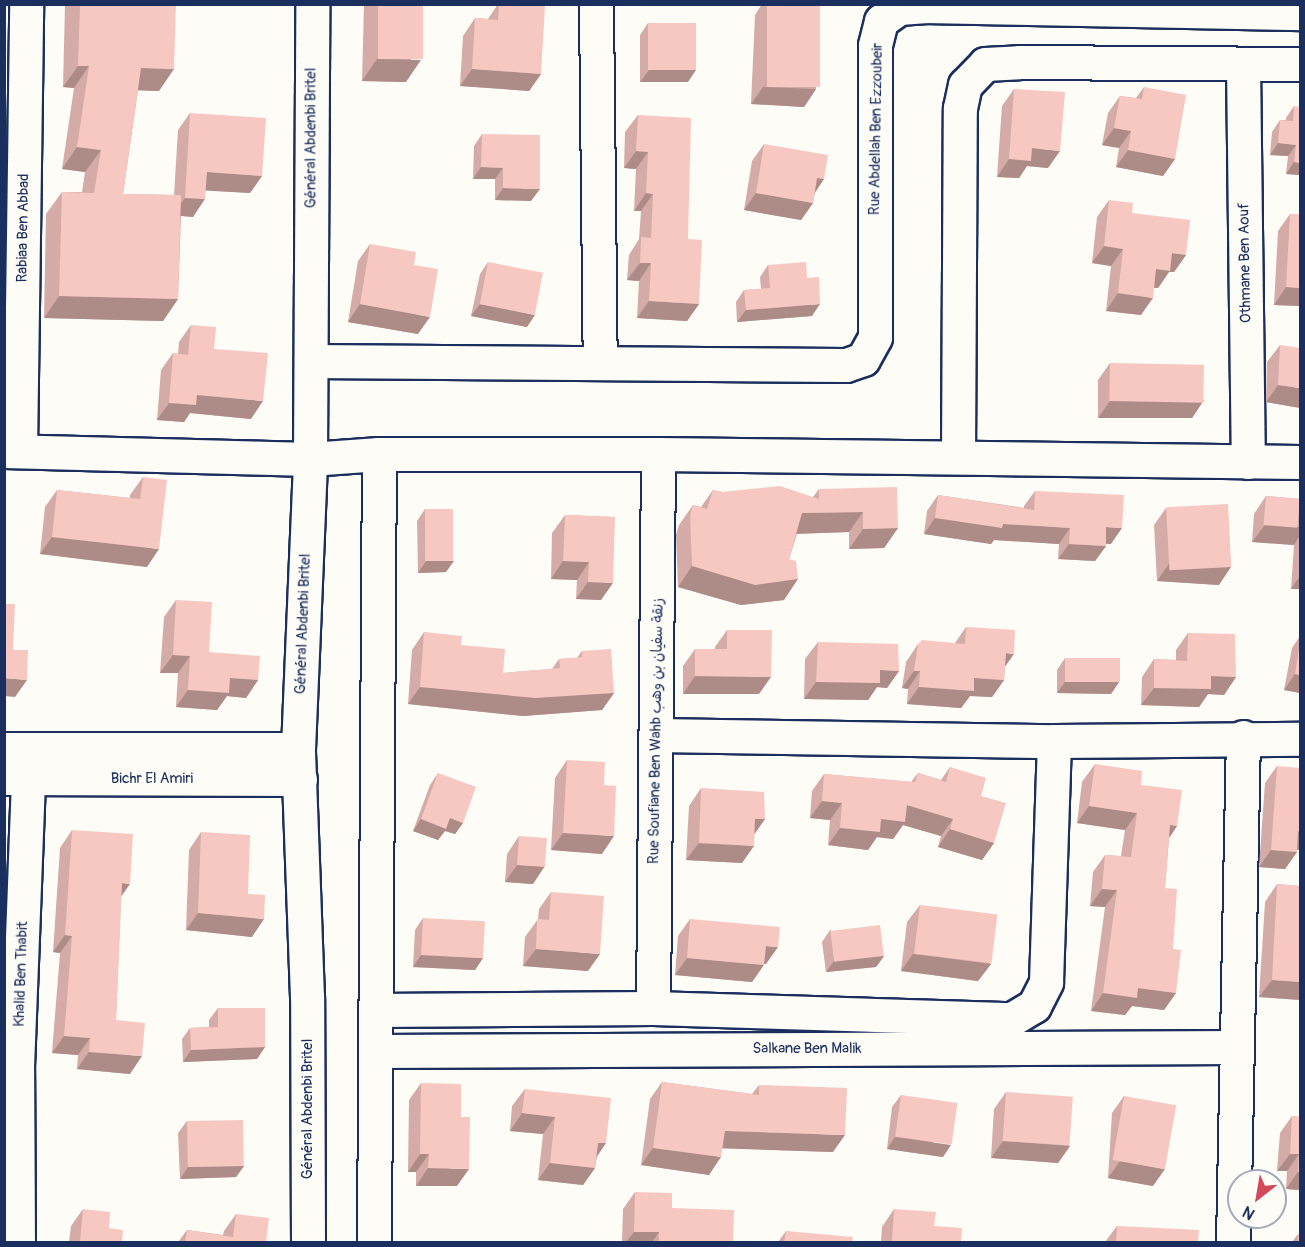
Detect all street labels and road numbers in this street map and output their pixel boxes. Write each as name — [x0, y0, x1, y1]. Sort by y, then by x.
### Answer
street label: Rue Abdellah Ben Ezzoubeir — [865, 43, 887, 215]
street label: Général Abdenbi Britel — [302, 68, 320, 208]
street label: Rabiaa Ben Abbad — [13, 173, 33, 283]
street label: Othmane Ben Aouf — [1235, 203, 1255, 323]
street label: Général Abdenbi Britel — [292, 553, 314, 695]
street label: Rue Soufiane Ben Wahb زنقة سفيان بن وهب — [645, 598, 667, 864]
street label: Bichr El Amiri — [111, 770, 193, 788]
street label: Khalid Ben Thabit — [10, 921, 32, 1027]
street label: Général Abdenbi Britel — [299, 1039, 317, 1179]
street label: Salkane Ben Malik — [753, 1040, 861, 1058]

